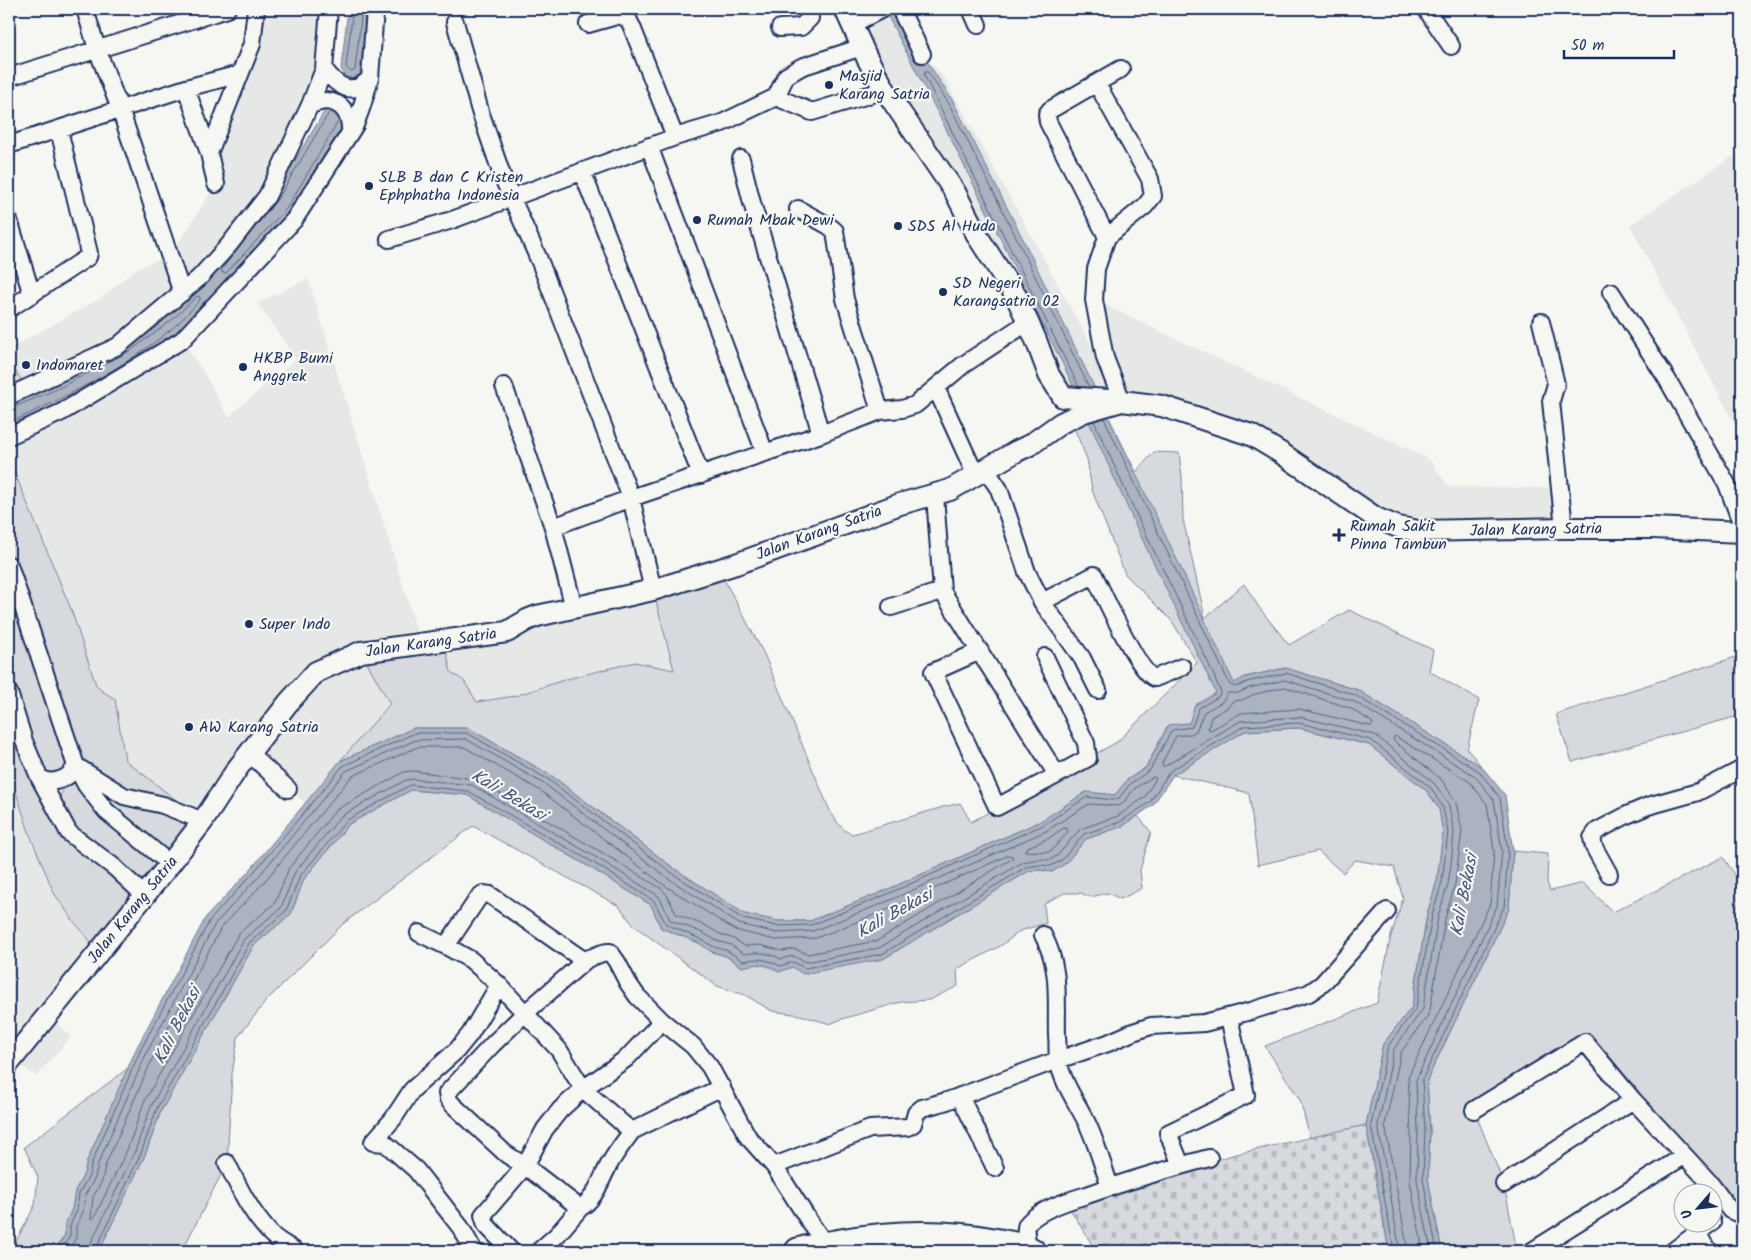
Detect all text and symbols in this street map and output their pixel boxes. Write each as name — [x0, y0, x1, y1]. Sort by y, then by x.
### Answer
scale bar — [1564, 28, 1674, 60]
text: 50 m — [1571, 34, 1605, 58]
place label: Masjid Karang Satria — [839, 64, 930, 107]
marker: Masjid Karang Satria — [823, 79, 835, 91]
place label: SLB B dan C Kristen Ephphatha Indonesia — [379, 165, 523, 208]
marker: SLB B dan C Kristen Ephphatha Indonesia — [363, 180, 375, 192]
place label: Rumah Mbak Dewi — [707, 208, 835, 233]
marker: Rumah Mbak Dewi — [691, 214, 703, 226]
place label: SDS Al Huda — [908, 214, 996, 239]
marker: SDS Al Huda — [892, 220, 904, 232]
place label: SD Negeri Karangsatria 02 — [953, 271, 1060, 314]
marker: SD Negeri Karangsatria 02 — [937, 286, 949, 298]
place label: HKBP Bumi Anggrek — [253, 346, 334, 389]
place label: Indomaret — [36, 353, 104, 378]
marker: Indomaret — [20, 359, 32, 371]
marker: HKBP Bumi Anggrek — [237, 361, 249, 373]
street label: Jalan Karang Satria — [752, 499, 886, 567]
place label: Rumah Sakit Pinna Tambun — [1350, 514, 1447, 557]
street label: Jalan Karang Satria — [1470, 516, 1602, 544]
marker: Rumah Sakit Pinna Tambun — [1332, 528, 1346, 542]
place label: Super Indo — [259, 612, 330, 637]
marker: Super Indo — [243, 618, 255, 630]
street label: Jalan Karang Satria — [364, 621, 498, 665]
place label: AW Karang Satria — [199, 715, 319, 740]
marker: AW Karang Satria — [183, 721, 195, 733]
water label: Kali Bekasi — [465, 762, 554, 832]
water label: Kali Bekasi — [1443, 848, 1488, 939]
street label: Jalan Karang Satria — [82, 851, 184, 969]
water label: Kali Bekasi — [851, 879, 942, 947]
water label: Kali Bekasi — [146, 979, 212, 1070]
north arrow — [1674, 1182, 1724, 1232]
text: U — [1675, 1204, 1699, 1222]

